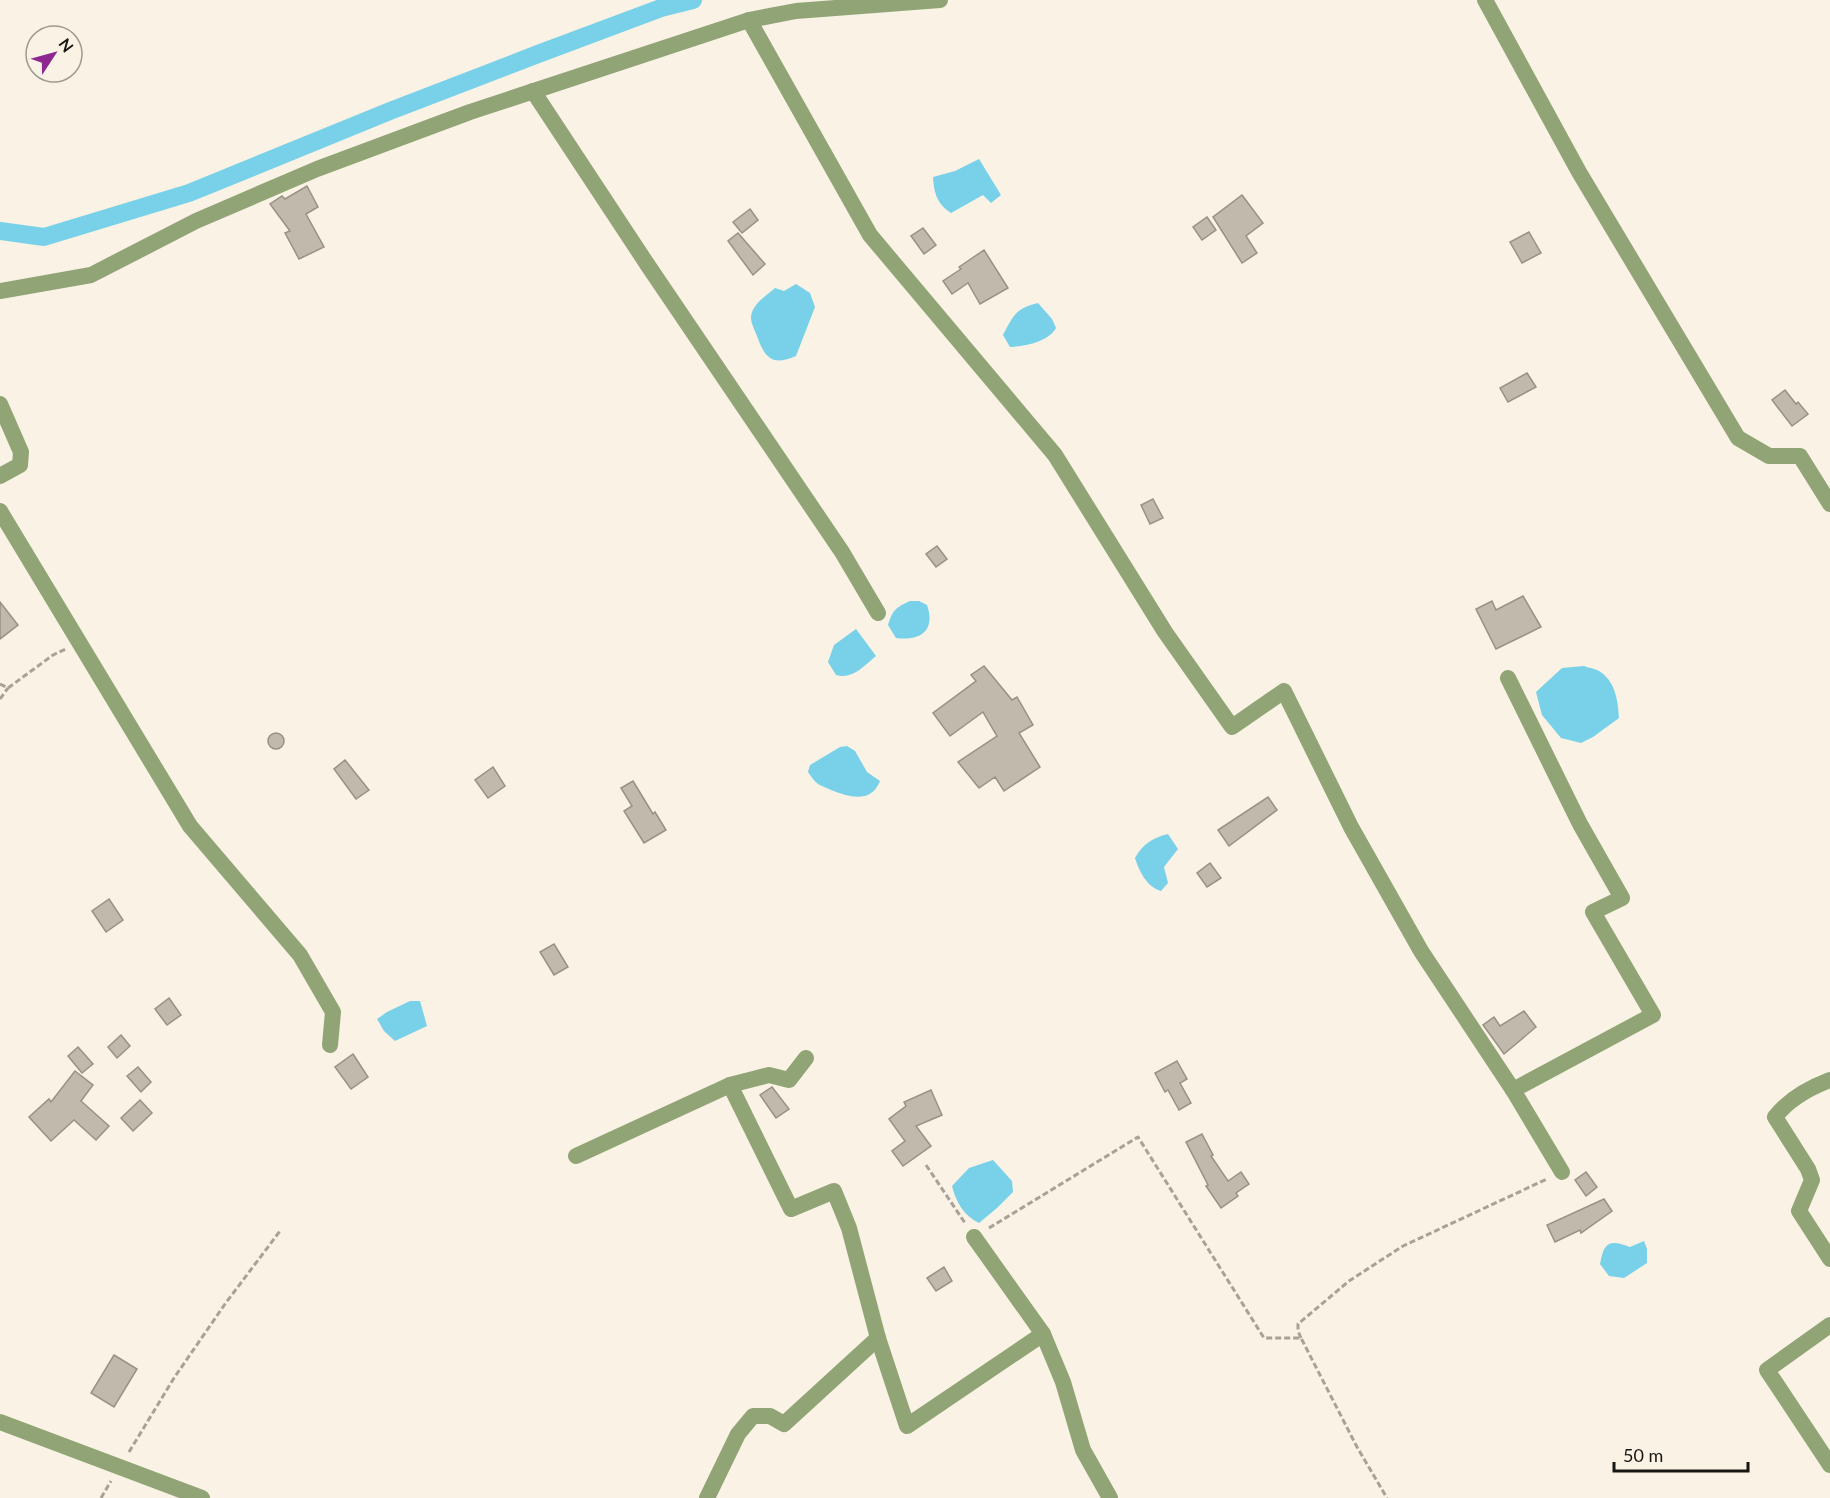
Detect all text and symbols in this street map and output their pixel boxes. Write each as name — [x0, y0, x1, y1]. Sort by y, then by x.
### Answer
north arrow — [24, 24, 84, 84]
text: N — [55, 34, 78, 55]
scale bar — [1614, 1435, 1748, 1473]
text: 50 m — [1623, 1444, 1663, 1466]

